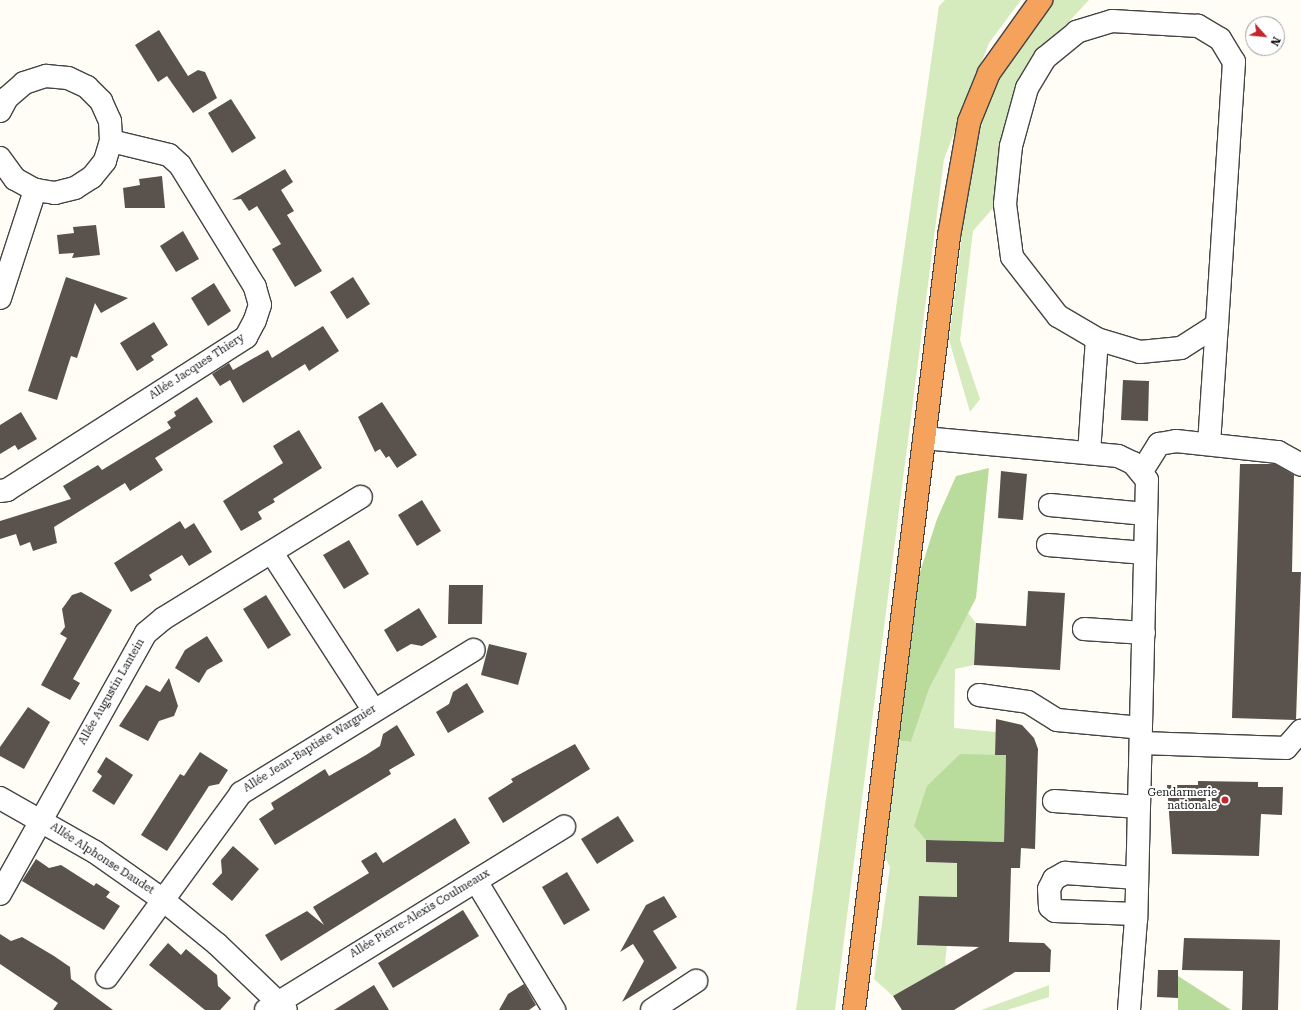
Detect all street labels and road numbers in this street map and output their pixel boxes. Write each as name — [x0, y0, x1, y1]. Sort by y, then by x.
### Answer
street label: Allée Jacques Thiery — [147, 331, 247, 403]
street label: Allée Augustin Lantein — [76, 637, 148, 747]
street label: Allée Jean-Baptiste Wargnier — [241, 703, 379, 795]
street label: Allée Alphonse Daudet — [47, 820, 157, 898]
street label: Allée Pierre-Alexis Coulmeaux — [348, 867, 492, 961]

